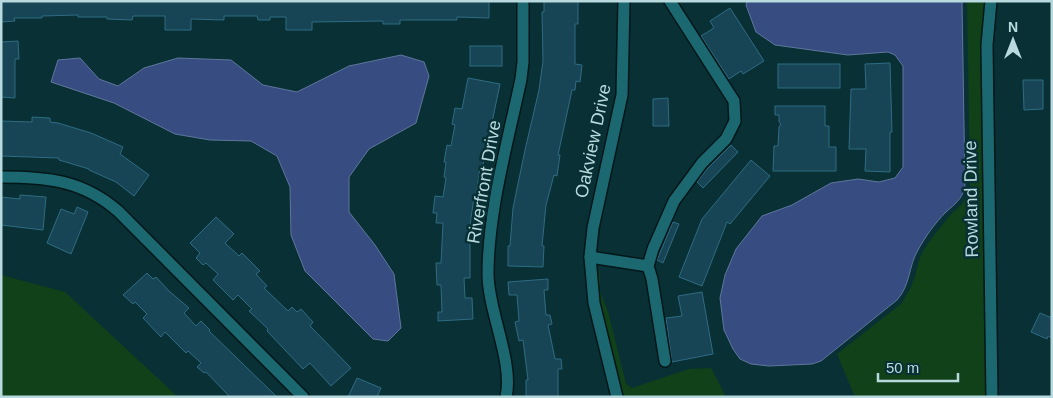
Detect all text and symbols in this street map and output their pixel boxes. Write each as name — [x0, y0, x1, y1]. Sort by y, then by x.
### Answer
north arrow — [988, 15, 1038, 65]
text: N — [1008, 19, 1018, 35]
street label: Oakview Drive — [571, 82, 615, 200]
street label: Riverfront Drive — [463, 119, 505, 245]
street label: Rowland Drive — [960, 140, 982, 258]
scale bar — [878, 350, 958, 382]
text: 50 m — [886, 359, 919, 376]

